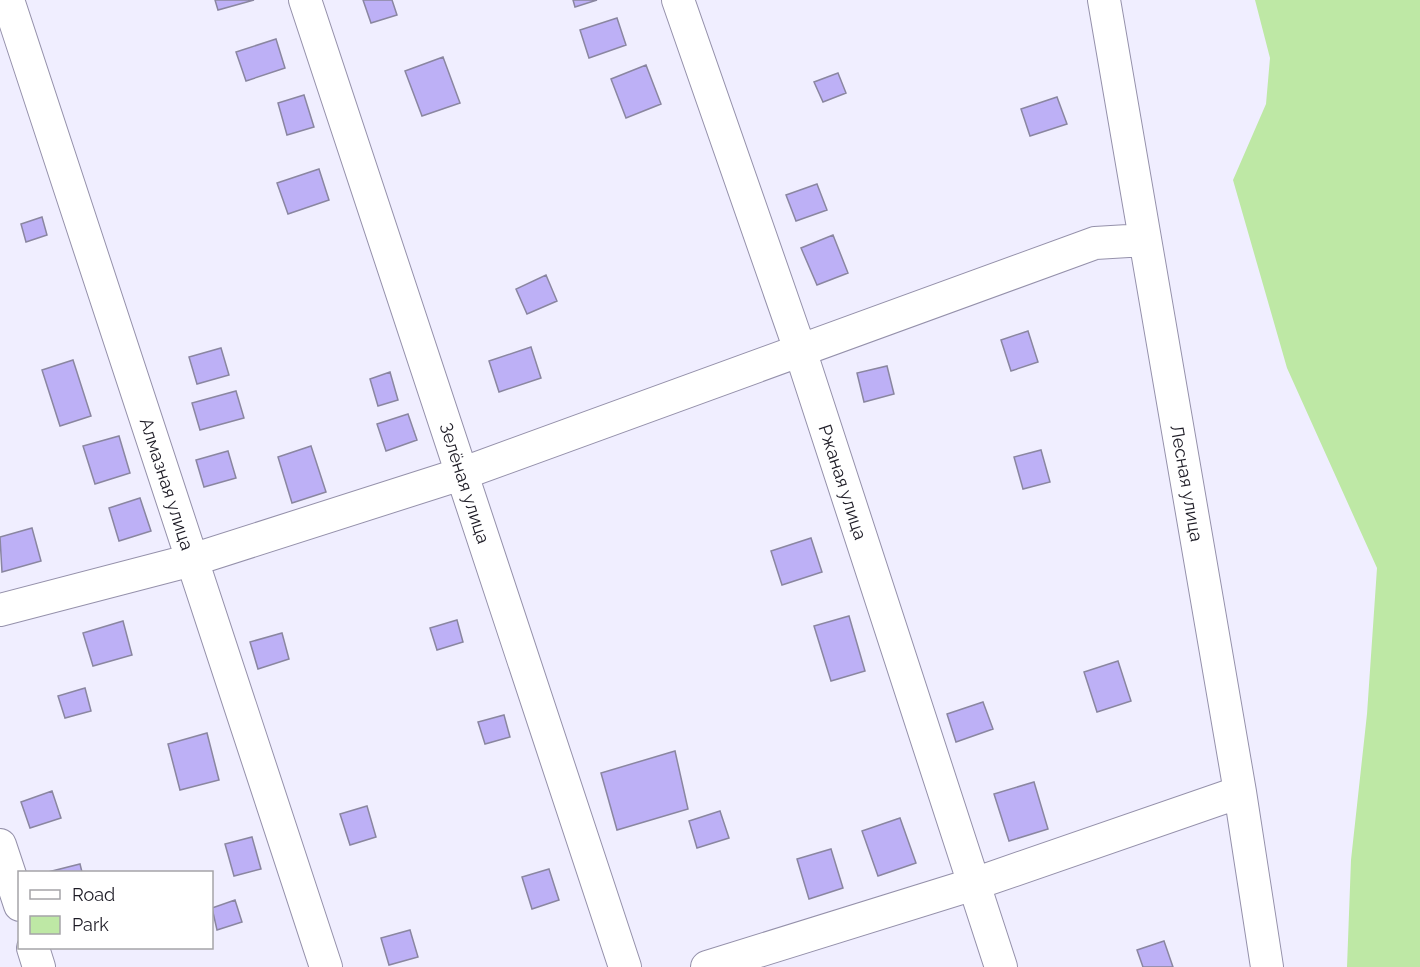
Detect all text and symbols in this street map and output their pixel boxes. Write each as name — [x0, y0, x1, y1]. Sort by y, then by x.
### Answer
street label: Алмазная улица — [136, 415, 198, 553]
street label: Зелёная улица — [436, 420, 494, 546]
street label: Ржаная улица — [814, 422, 872, 542]
street label: Лесная улица — [1166, 423, 1208, 543]
legend — [18, 871, 213, 949]
text: Road — [72, 884, 115, 905]
text: Park — [72, 914, 109, 935]

